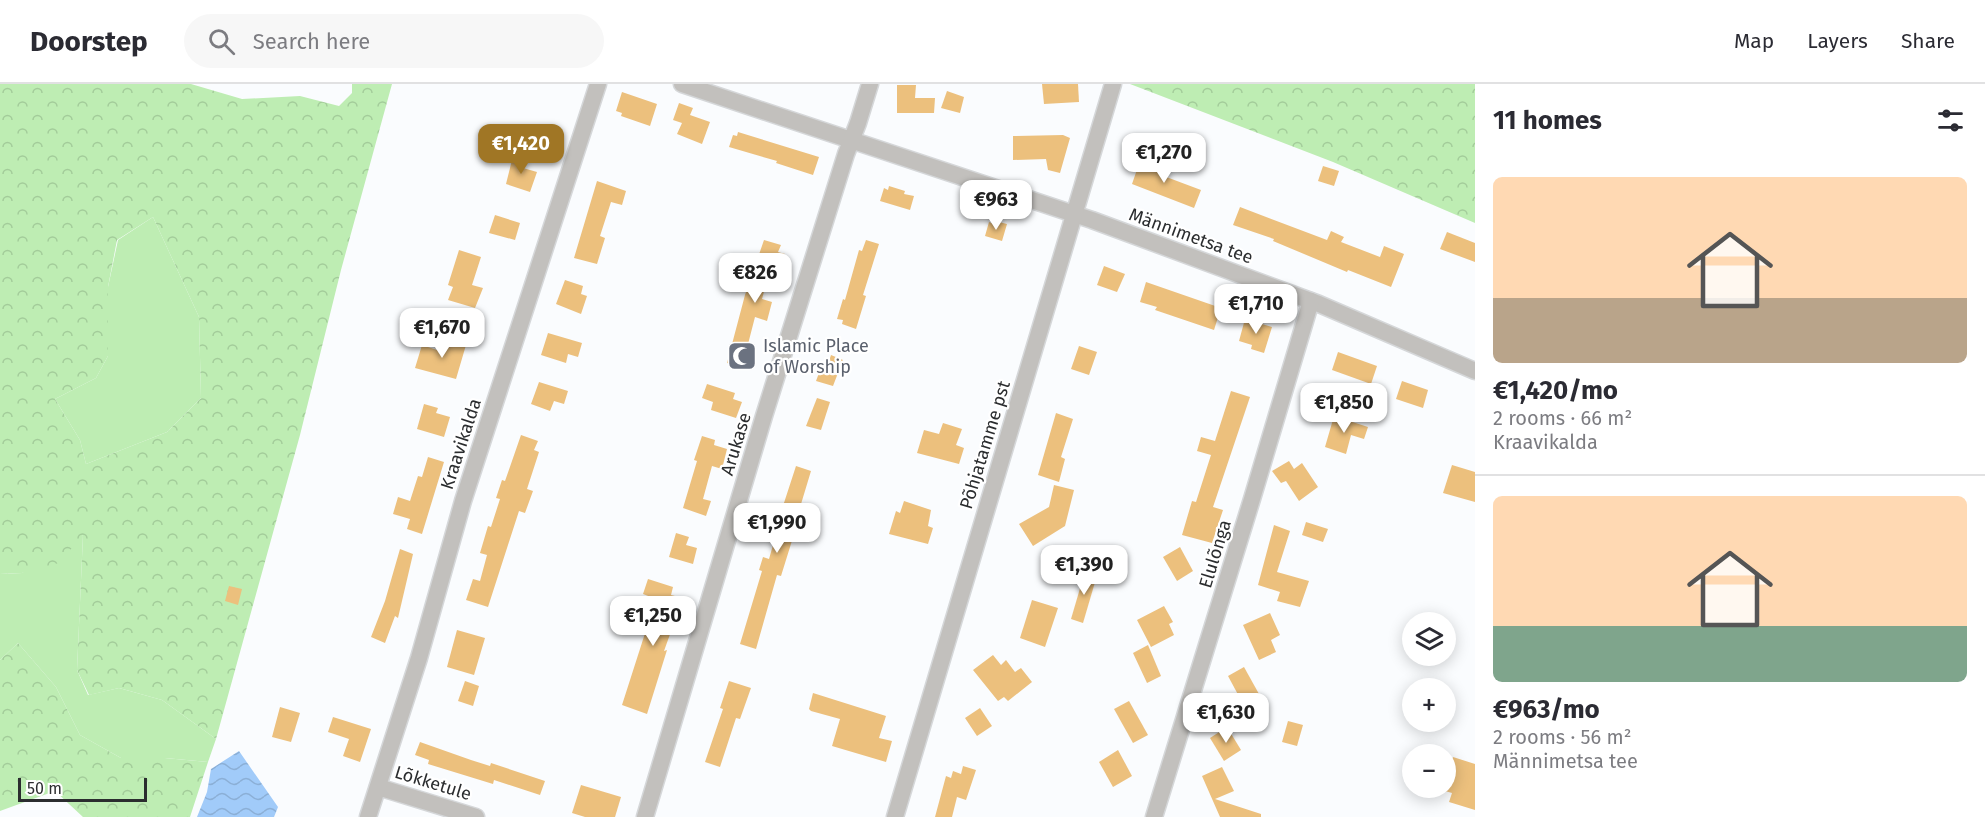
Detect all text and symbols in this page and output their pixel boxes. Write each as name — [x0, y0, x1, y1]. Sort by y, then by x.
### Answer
search box — [184, 14, 604, 68]
text: Doorstep — [30, 25, 148, 58]
icon: search — [205, 25, 238, 58]
text: Search here — [253, 28, 370, 55]
text: Map — [1734, 28, 1774, 54]
text: Layers — [1807, 28, 1868, 54]
text: Share — [1901, 28, 1955, 54]
icon: filters — [1934, 104, 1967, 137]
text: 11 homes — [1493, 105, 1602, 136]
pin: €1,420 — [472, 124, 570, 175]
text: €1,420 — [492, 131, 550, 155]
pin: €1,270 — [1115, 133, 1213, 184]
text: €1,270 — [1136, 140, 1192, 164]
pin: €963 — [960, 180, 1032, 231]
text: €963 — [974, 187, 1018, 211]
street label: Männimetsa tee — [1126, 203, 1256, 269]
icon: home — [1676, 216, 1784, 324]
pin: €826 — [719, 253, 791, 304]
text: €826 — [733, 260, 777, 284]
pin: €1,710 — [1207, 284, 1305, 335]
text: €1,710 — [1228, 291, 1284, 315]
pin: €1,670 — [393, 308, 491, 359]
text: €1,670 — [414, 315, 470, 339]
place label: Islamic Place of Worship — [763, 335, 869, 378]
mosque icon: Islamic Place of Worship — [726, 340, 758, 372]
text: €1,420/mo — [1493, 375, 1618, 406]
street label: Põhjatamme pst — [955, 378, 1015, 512]
pin: €1,850 — [1295, 383, 1393, 434]
text: €1,850 — [1314, 390, 1374, 414]
street label: Kraavikalda — [436, 396, 486, 492]
text: 2 rooms · 66 m² — [1493, 406, 1632, 430]
street label: Arukase — [716, 410, 756, 478]
text: Kraavikalda — [1493, 430, 1598, 454]
pin: €1,990 — [728, 503, 826, 554]
text: €1,990 — [748, 510, 806, 534]
street label: Elulõnga — [1194, 517, 1236, 591]
icon: home — [1676, 535, 1784, 643]
pin: €1,390 — [1035, 545, 1133, 596]
text: €1,390 — [1055, 552, 1113, 576]
pin: €1,250 — [604, 596, 702, 647]
text: €1,250 — [624, 603, 682, 627]
map controls — [1402, 612, 1456, 798]
button: layers — [1402, 612, 1456, 666]
button: + — [1402, 678, 1456, 732]
pin: €1,630 — [1177, 693, 1275, 744]
text: €963/mo — [1493, 694, 1600, 725]
text: €1,630 — [1197, 700, 1255, 724]
text: 2 rooms · 56 m² — [1493, 725, 1632, 749]
button: − — [1402, 744, 1456, 798]
text: Männimetsa tee — [1493, 749, 1638, 773]
street label: Lõkketule — [392, 761, 474, 805]
scale bar — [18, 775, 147, 802]
text: 50 m — [27, 779, 62, 798]

